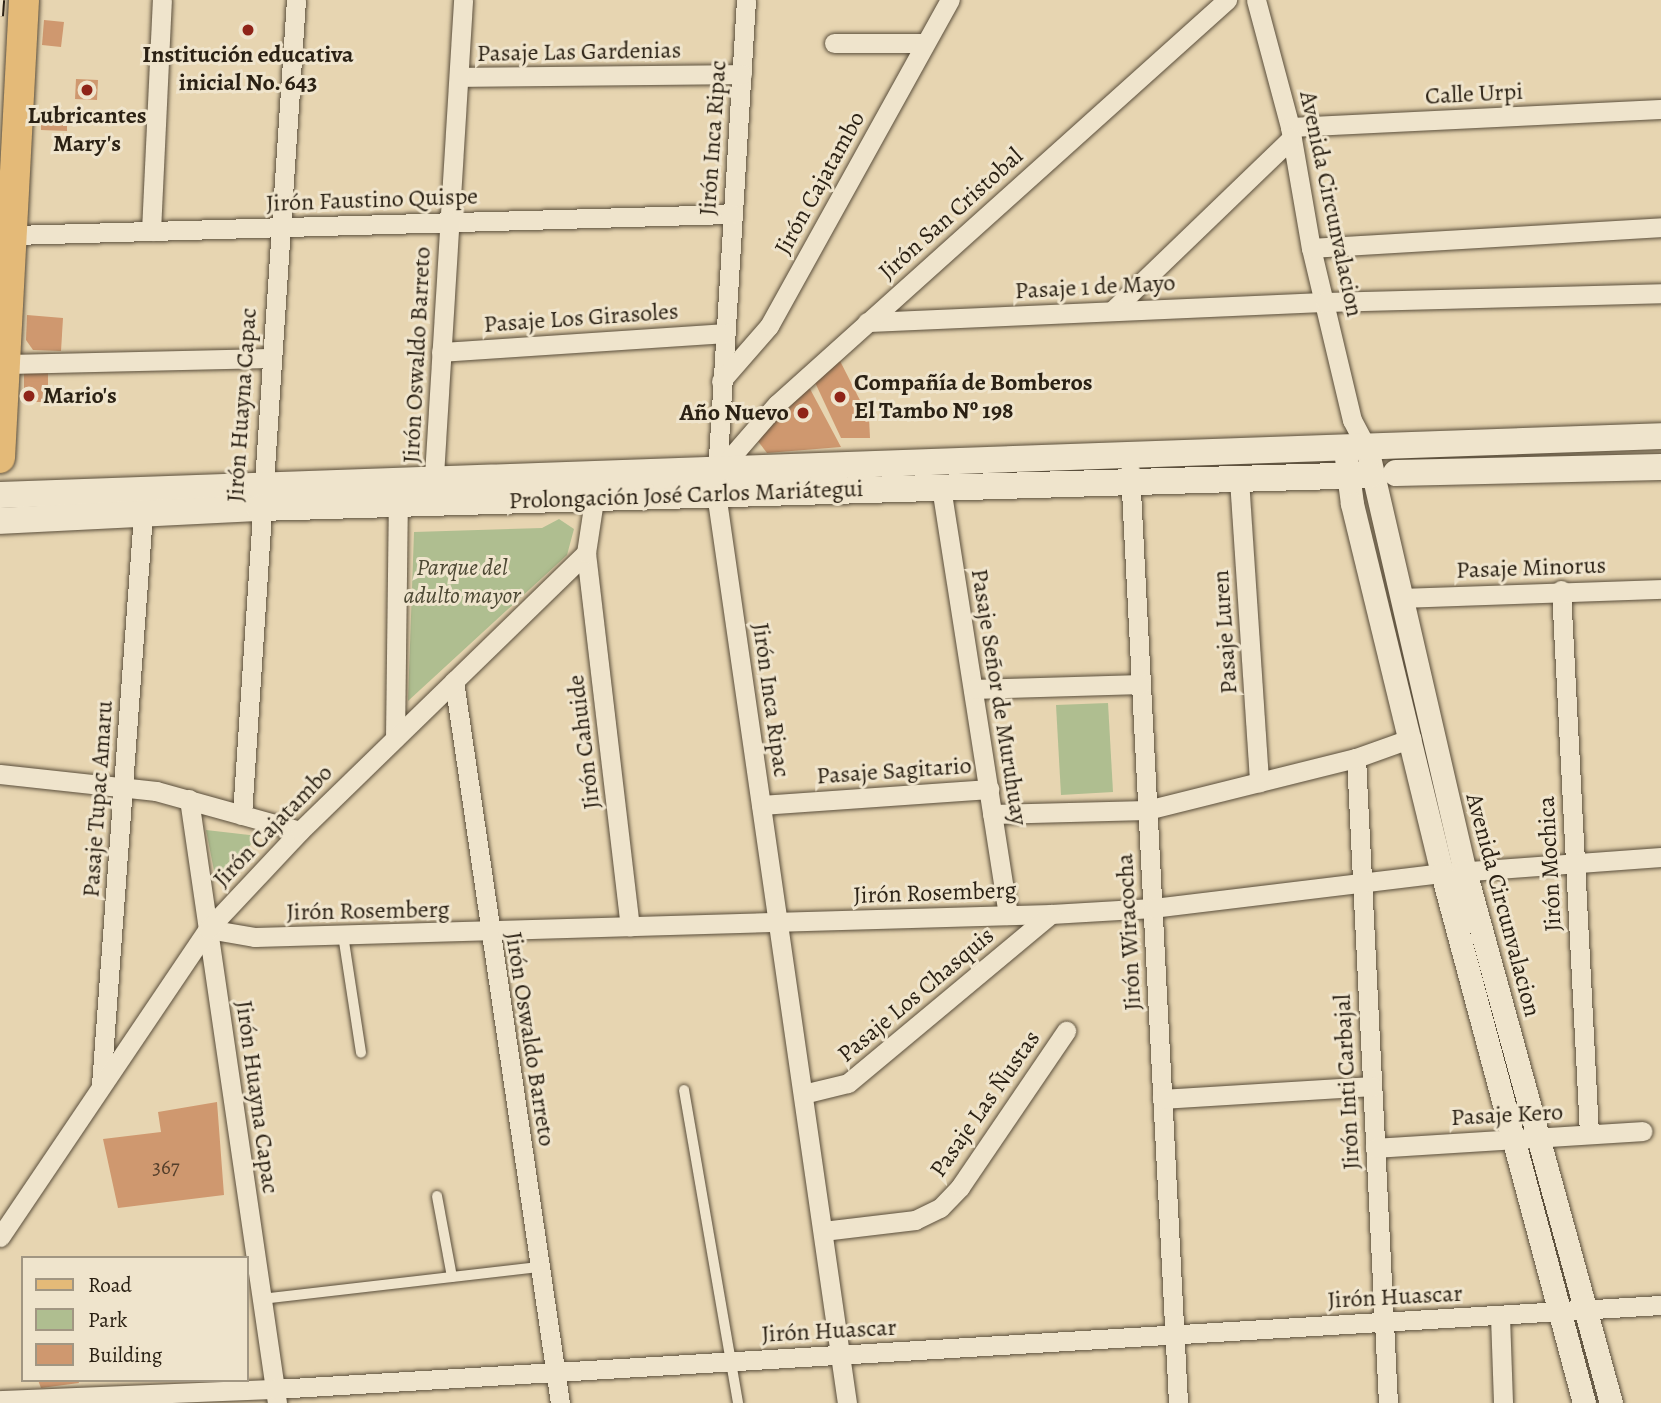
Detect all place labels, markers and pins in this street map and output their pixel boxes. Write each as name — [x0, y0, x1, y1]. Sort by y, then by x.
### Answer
marker: Institución educativa inicial No. 643 — [240, 22, 256, 38]
place label: Institución educativa inicial No. 643 — [142, 41, 354, 97]
marker: Lubricantes Mary's — [79, 82, 95, 98]
place label: Lubricantes Mary's — [27, 102, 147, 158]
place label: Compañía de Bomberos El Tambo Nº 198 — [854, 369, 1093, 425]
place label: Mario's — [43, 382, 117, 410]
marker: Mario's — [21, 388, 37, 404]
marker: Compañía de Bomberos El Tambo Nº 198 — [832, 389, 848, 405]
place label: Año Nuevo — [680, 399, 789, 427]
marker: Año Nuevo — [795, 405, 811, 421]

